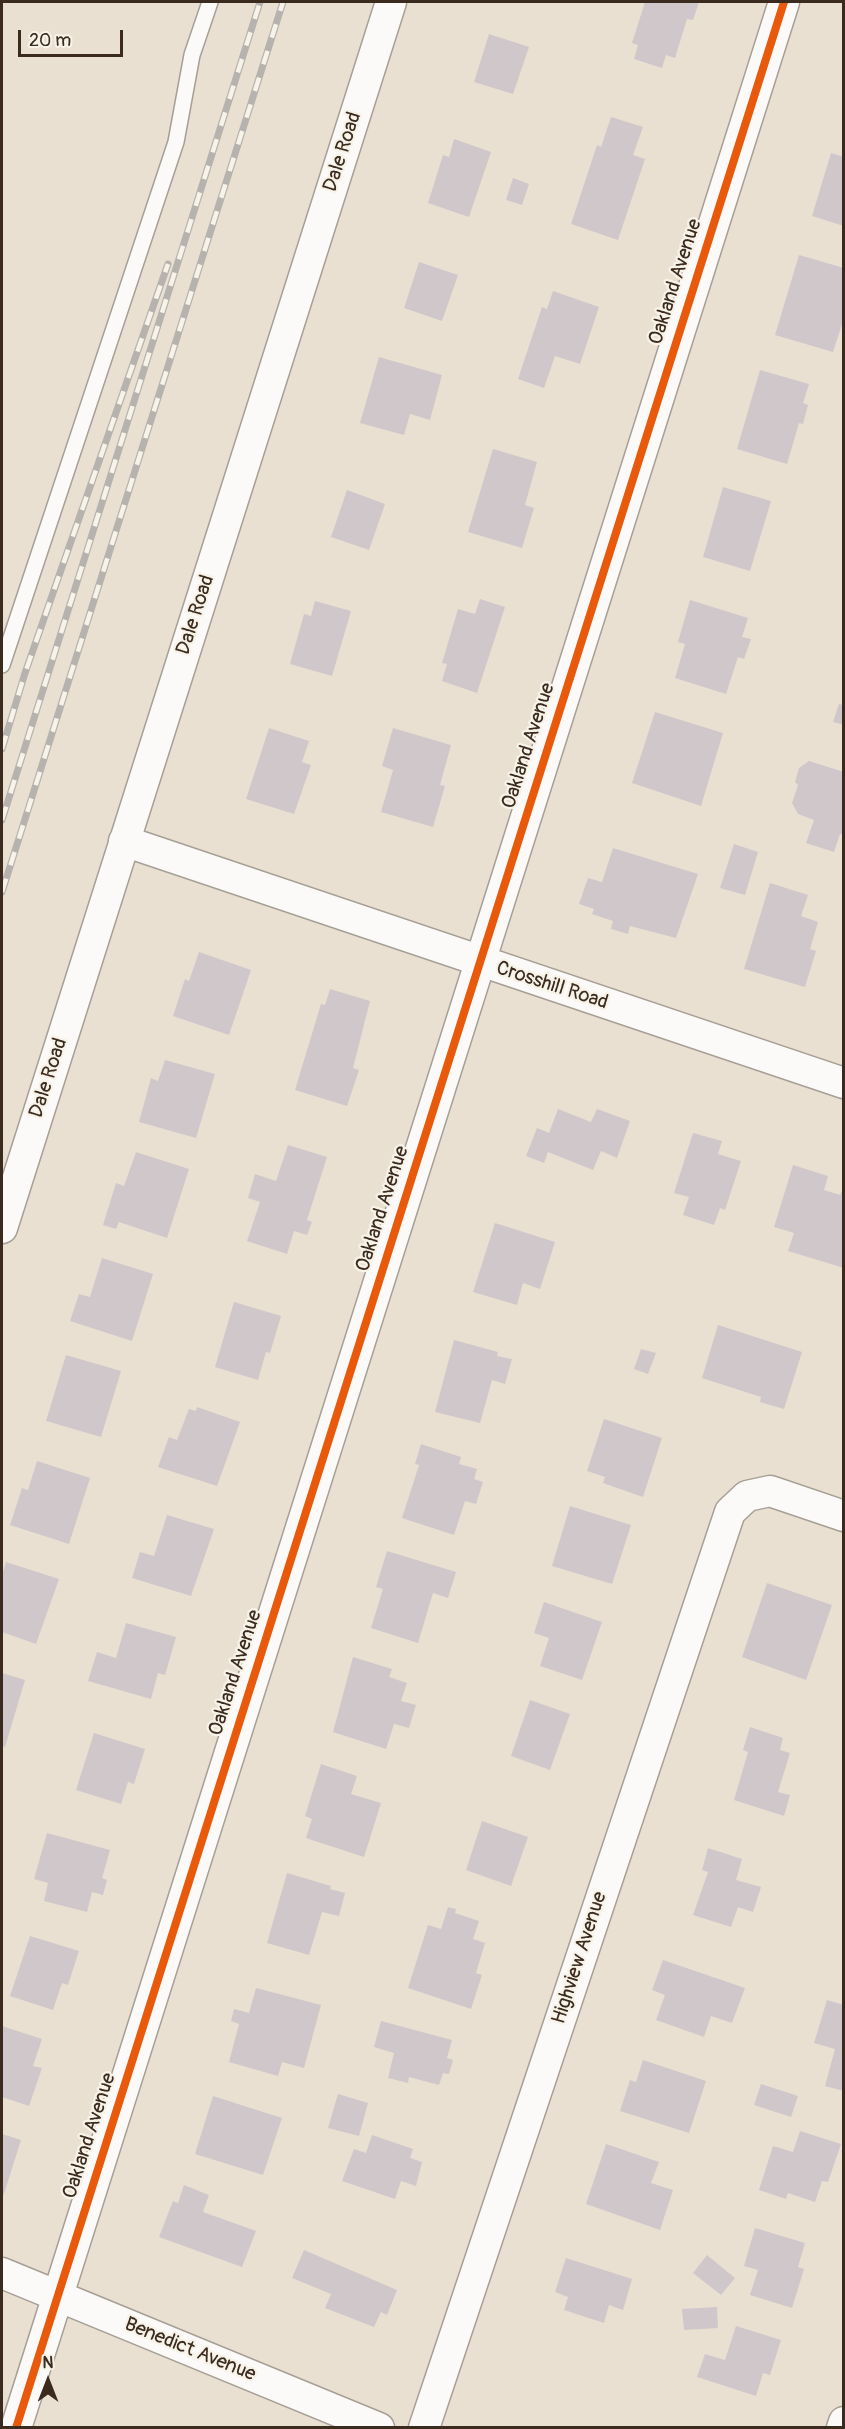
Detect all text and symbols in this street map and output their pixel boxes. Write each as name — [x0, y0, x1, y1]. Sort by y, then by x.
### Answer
scale bar — [21, 18, 126, 56]
text: 20 m — [29, 29, 71, 52]
street label: Dale Road — [319, 109, 367, 195]
street label: Oakland Avenue — [644, 216, 708, 348]
street label: Dale Road — [172, 572, 220, 658]
street label: Oakland Avenue — [497, 680, 561, 812]
street label: Crosshill Road — [493, 957, 611, 1015]
street label: Dale Road — [25, 1035, 73, 1121]
street label: Oakland Avenue — [351, 1143, 415, 1275]
street label: Oakland Avenue — [204, 1607, 268, 1739]
street label: Highview Avenue — [547, 1889, 613, 2027]
street label: Oakland Avenue — [58, 2070, 122, 2202]
street label: Benedict Avenue — [121, 2313, 259, 2387]
north arrow — [18, 2351, 78, 2411]
text: N — [43, 2353, 53, 2373]

